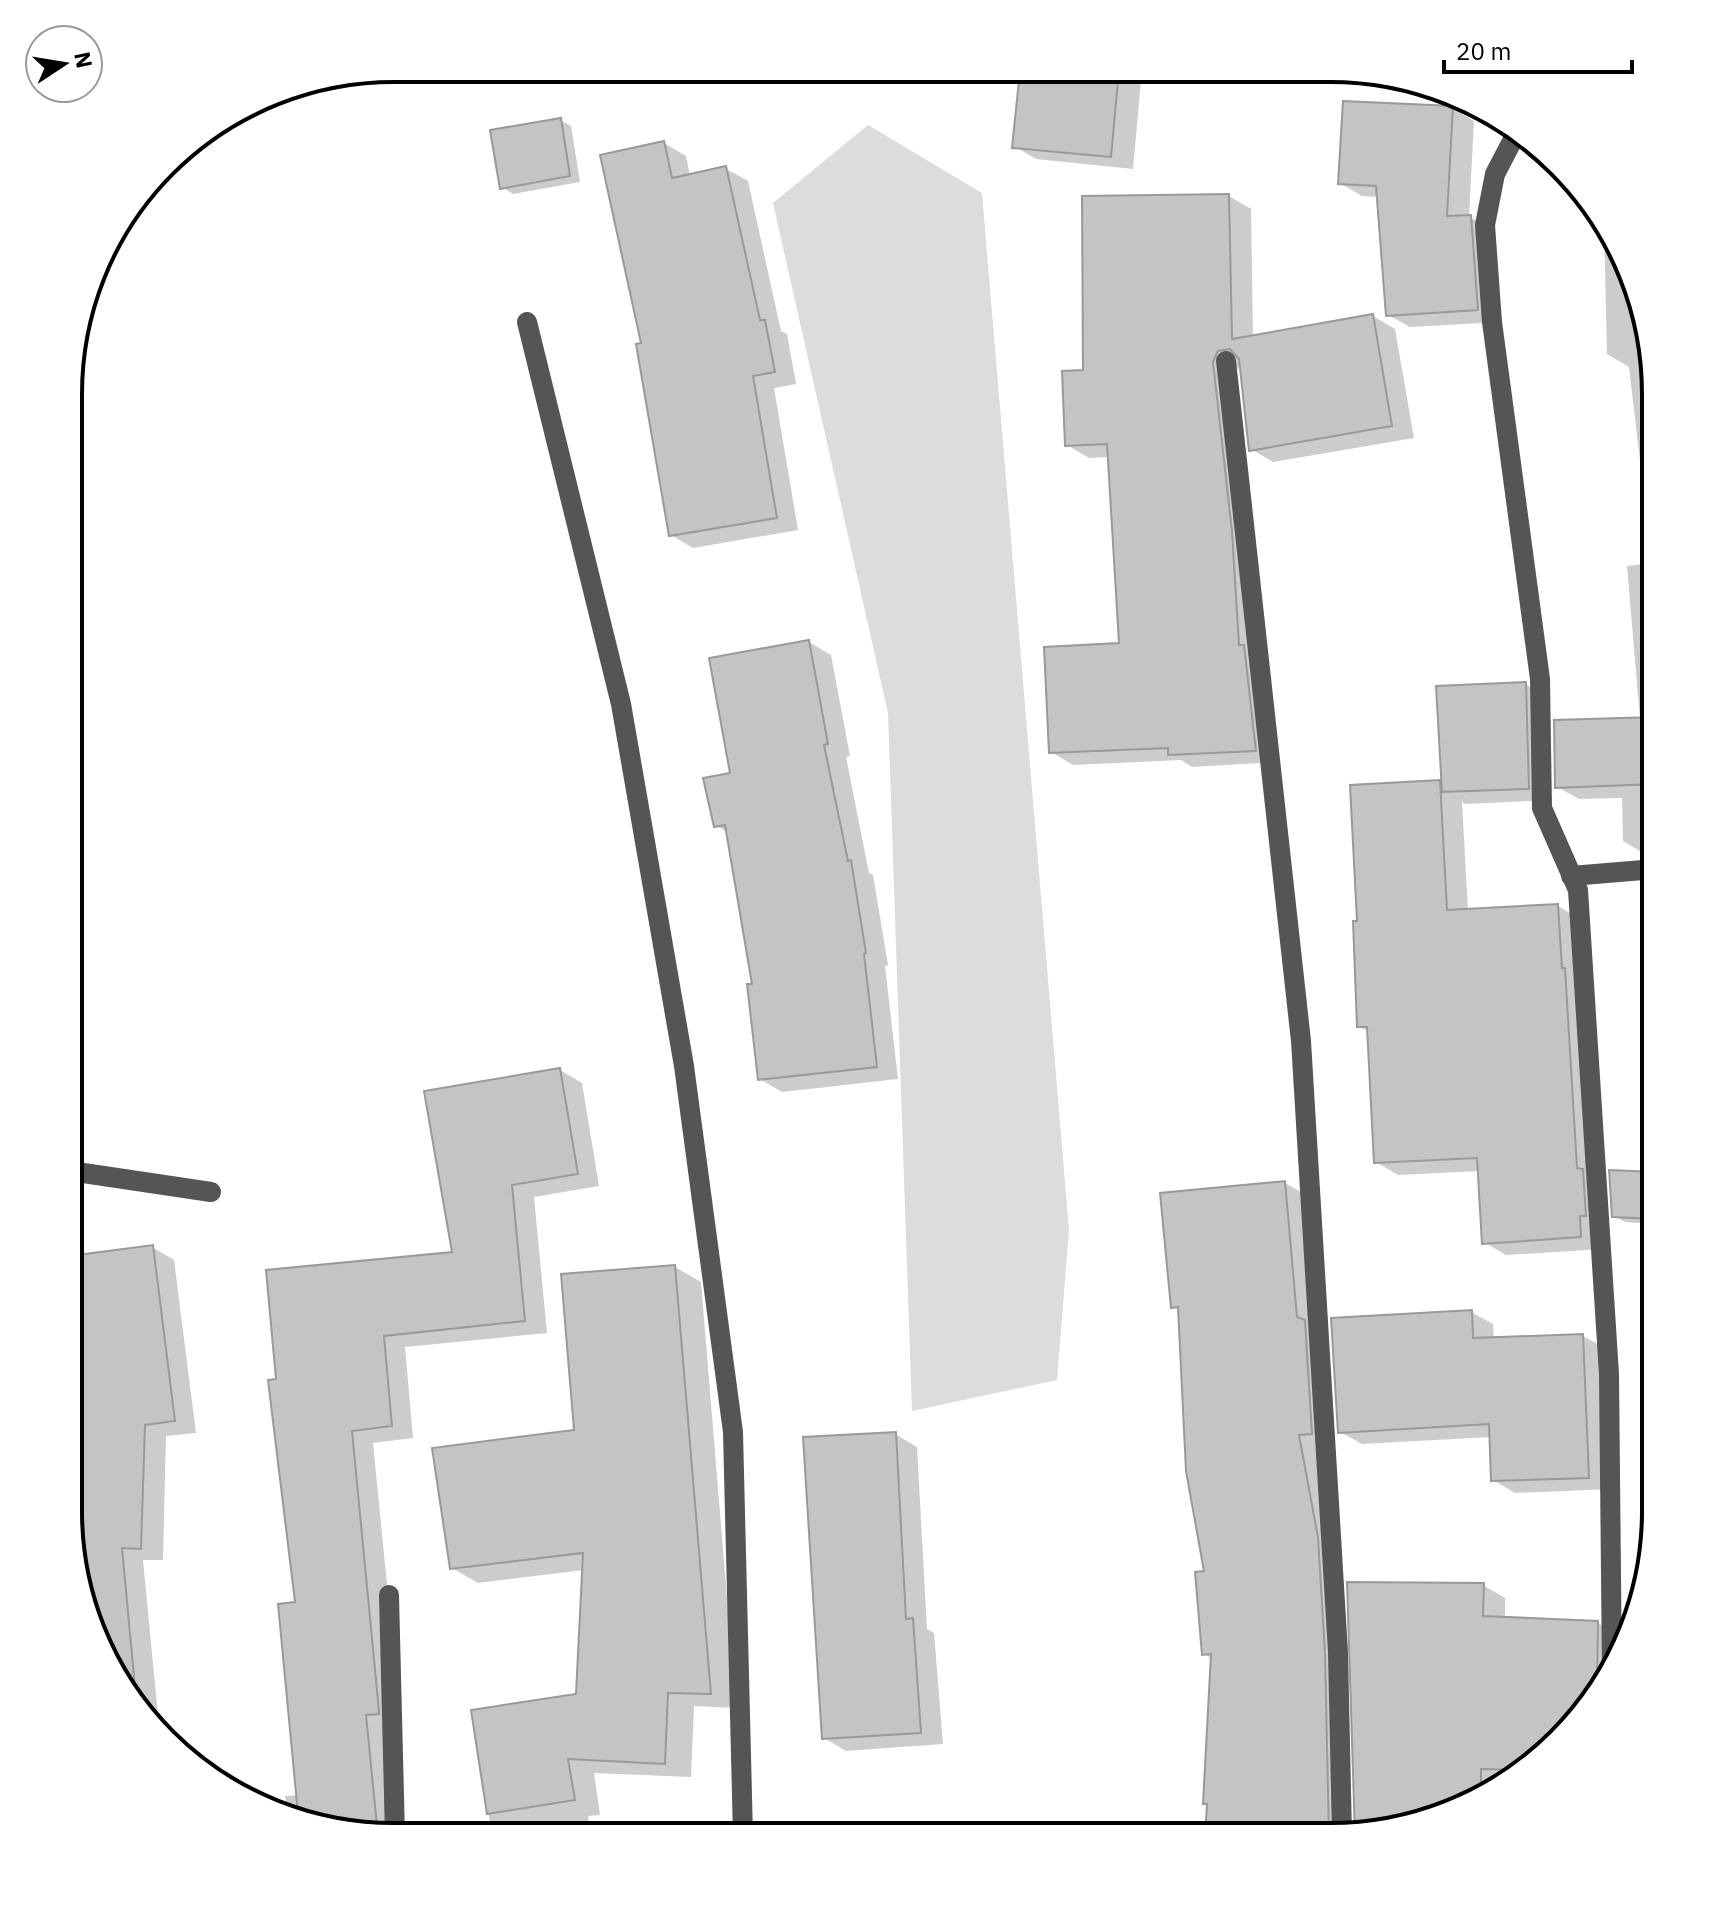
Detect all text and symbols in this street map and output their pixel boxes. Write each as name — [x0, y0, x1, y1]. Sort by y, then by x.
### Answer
north arrow — [24, 24, 104, 104]
scale bar — [1444, 24, 1632, 74]
text: 20 m — [1456, 35, 1511, 67]
text: N — [68, 49, 100, 71]

